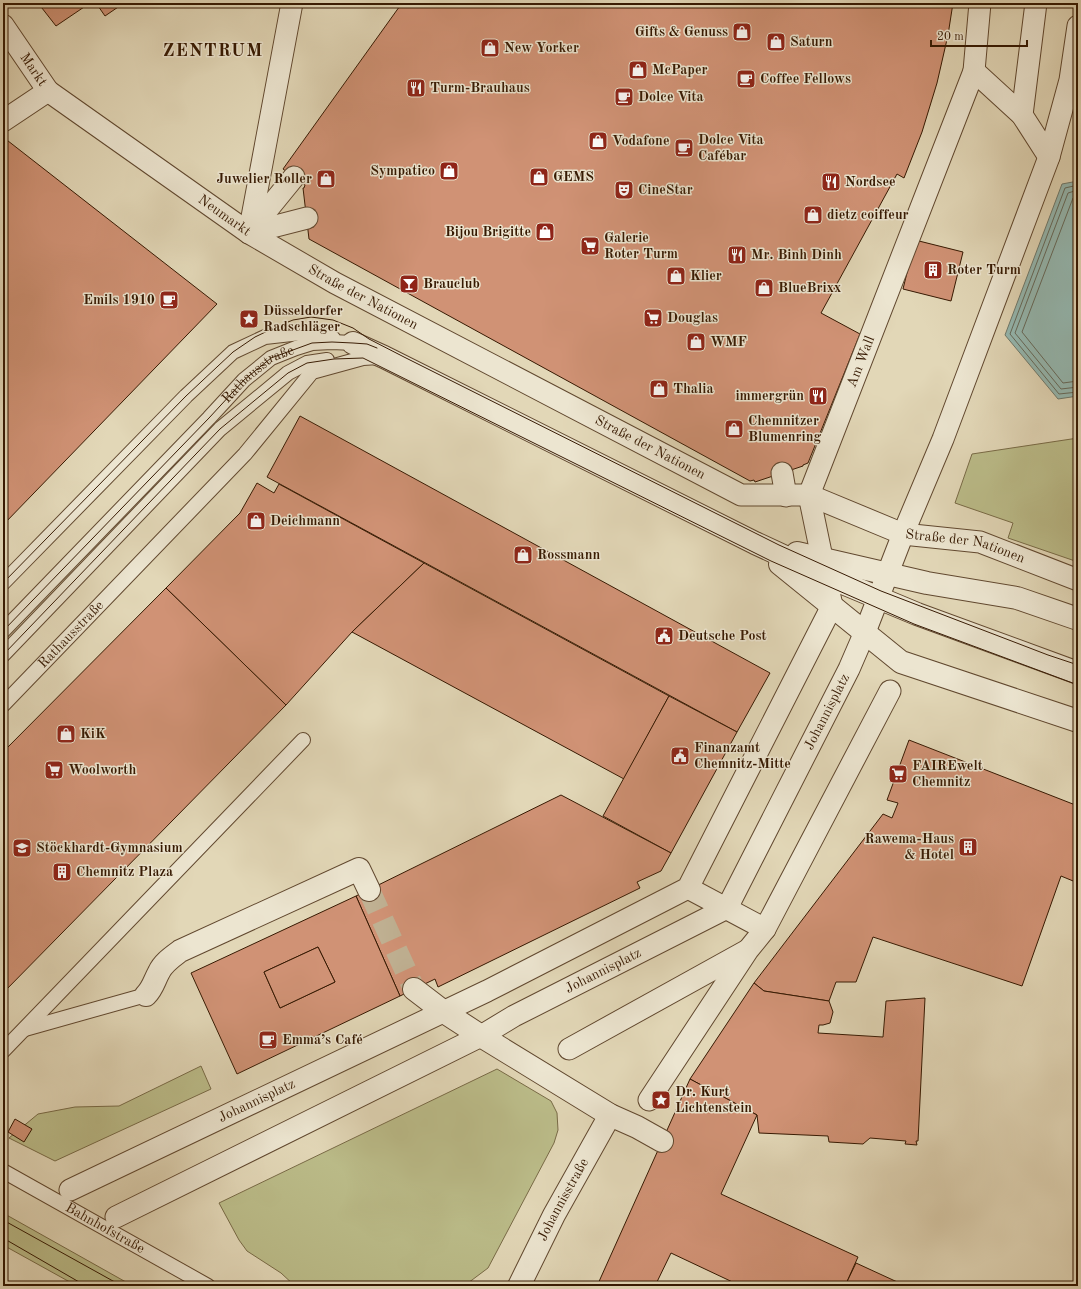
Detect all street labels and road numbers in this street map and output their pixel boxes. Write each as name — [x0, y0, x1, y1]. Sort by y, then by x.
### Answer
street label: Markt — [17, 51, 50, 89]
street label: Neumarkt — [196, 192, 253, 239]
street label: Straße der Nationen — [306, 262, 421, 332]
street label: Am Wall — [845, 334, 877, 389]
street label: Rathausstraße — [219, 343, 296, 406]
street label: Straße der Nationen — [593, 413, 708, 482]
street label: Straße der Nationen — [905, 527, 1027, 566]
street label: Rathausstraße — [36, 598, 106, 671]
street label: Johannisplatz — [802, 672, 852, 752]
street label: Johannisplatz — [563, 946, 643, 996]
street label: Johannisplatz — [216, 1077, 297, 1125]
street label: Johannisstraße — [535, 1156, 591, 1243]
street label: Bahnhofstraße — [63, 1200, 147, 1256]

